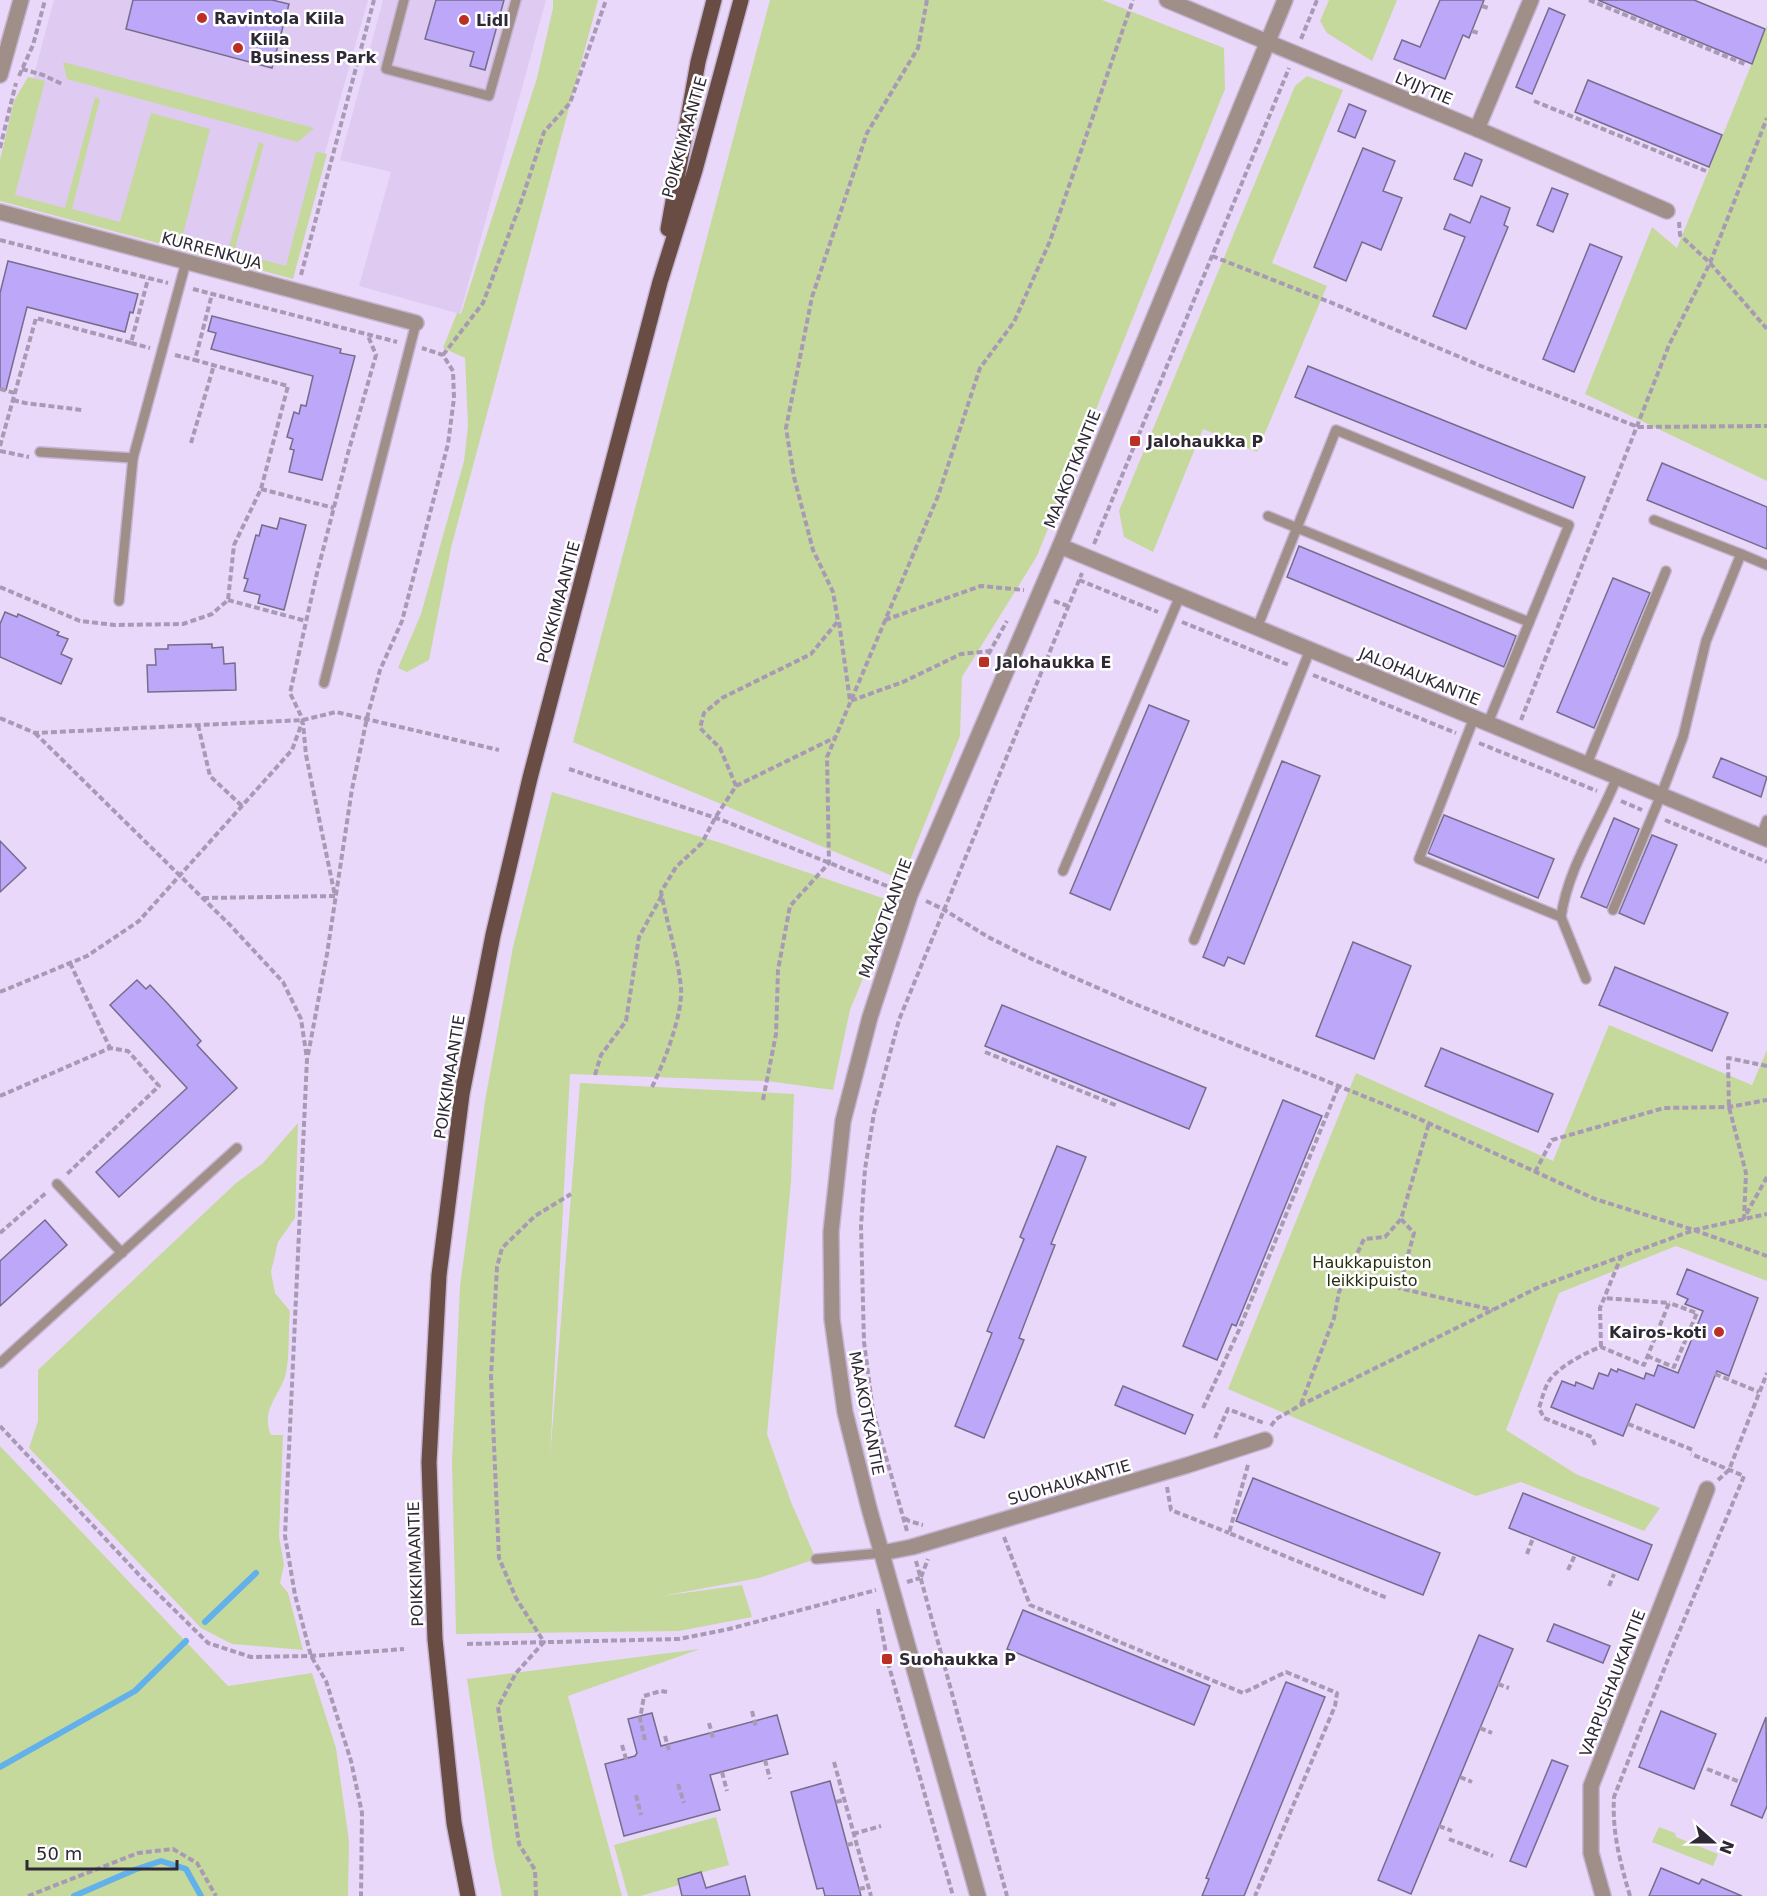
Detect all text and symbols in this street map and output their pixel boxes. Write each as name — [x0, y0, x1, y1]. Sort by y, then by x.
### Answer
place label: Ravintola Kiila — [214, 9, 345, 28]
marker: Ravintola Kiila — [195, 11, 209, 25]
place label: Lidl — [476, 11, 509, 30]
marker: Lidl — [457, 13, 471, 27]
place label: Kiila Business Park — [250, 30, 376, 67]
marker: Kiila Business Park — [231, 41, 245, 55]
street label: LYIJYTIE — [1392, 68, 1455, 109]
street label: POIKKIMAANTIE — [658, 74, 711, 200]
street label: KURRENKUJA — [160, 228, 264, 273]
street label: MAAKOTKANTIE — [1040, 407, 1105, 531]
place label: Jalohaukka P — [1146, 432, 1263, 451]
marker: Jalohaukka P — [1128, 434, 1142, 448]
street label: POIKKIMAANTIE — [533, 539, 584, 665]
street label: JALOHAUKANTIE — [1356, 643, 1483, 709]
place label: Jalohaukka E — [995, 653, 1111, 672]
marker: Jalohaukka E — [977, 655, 991, 669]
street label: MAAKOTKANTIE — [855, 856, 916, 981]
street label: POIKKIMAANTIE — [430, 1014, 469, 1140]
park label: Haukkapuiston leikkipuisto — [1312, 1253, 1432, 1290]
place label: Kairos-koti — [1609, 1323, 1707, 1342]
marker: Kairos-koti — [1712, 1325, 1726, 1339]
street label: MAAKOTKANTIE — [845, 1350, 888, 1477]
street label: SUOHAUKANTIE — [1006, 1456, 1133, 1509]
street label: POIKKIMAANTIE — [404, 1501, 427, 1627]
street label: VARPUSHAUKANTIE — [1576, 1607, 1649, 1759]
place label: Suohaukka P — [899, 1650, 1016, 1669]
marker: Suohaukka P — [880, 1652, 894, 1666]
north arrow — [1683, 1812, 1743, 1872]
scale bar — [27, 1833, 177, 1871]
text: N — [1715, 1838, 1738, 1857]
text: 50 m — [36, 1843, 82, 1864]

